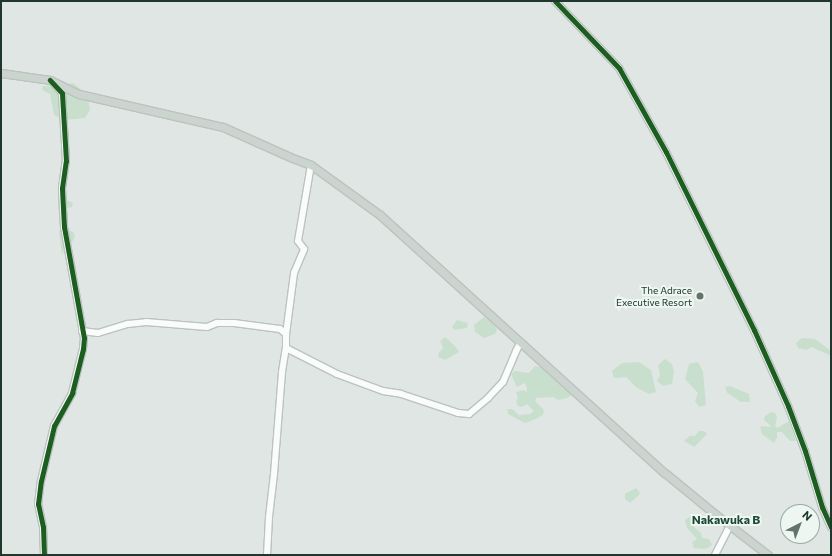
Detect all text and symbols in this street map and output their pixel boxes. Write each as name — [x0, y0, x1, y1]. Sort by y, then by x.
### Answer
place label: The Adrace Executive Resort — [616, 284, 692, 308]
marker: The Adrace Executive Resort — [695, 291, 705, 301]
north arrow — [780, 504, 820, 544]
text: N — [800, 508, 815, 523]
district label: Nakawuka B — [692, 513, 760, 527]

